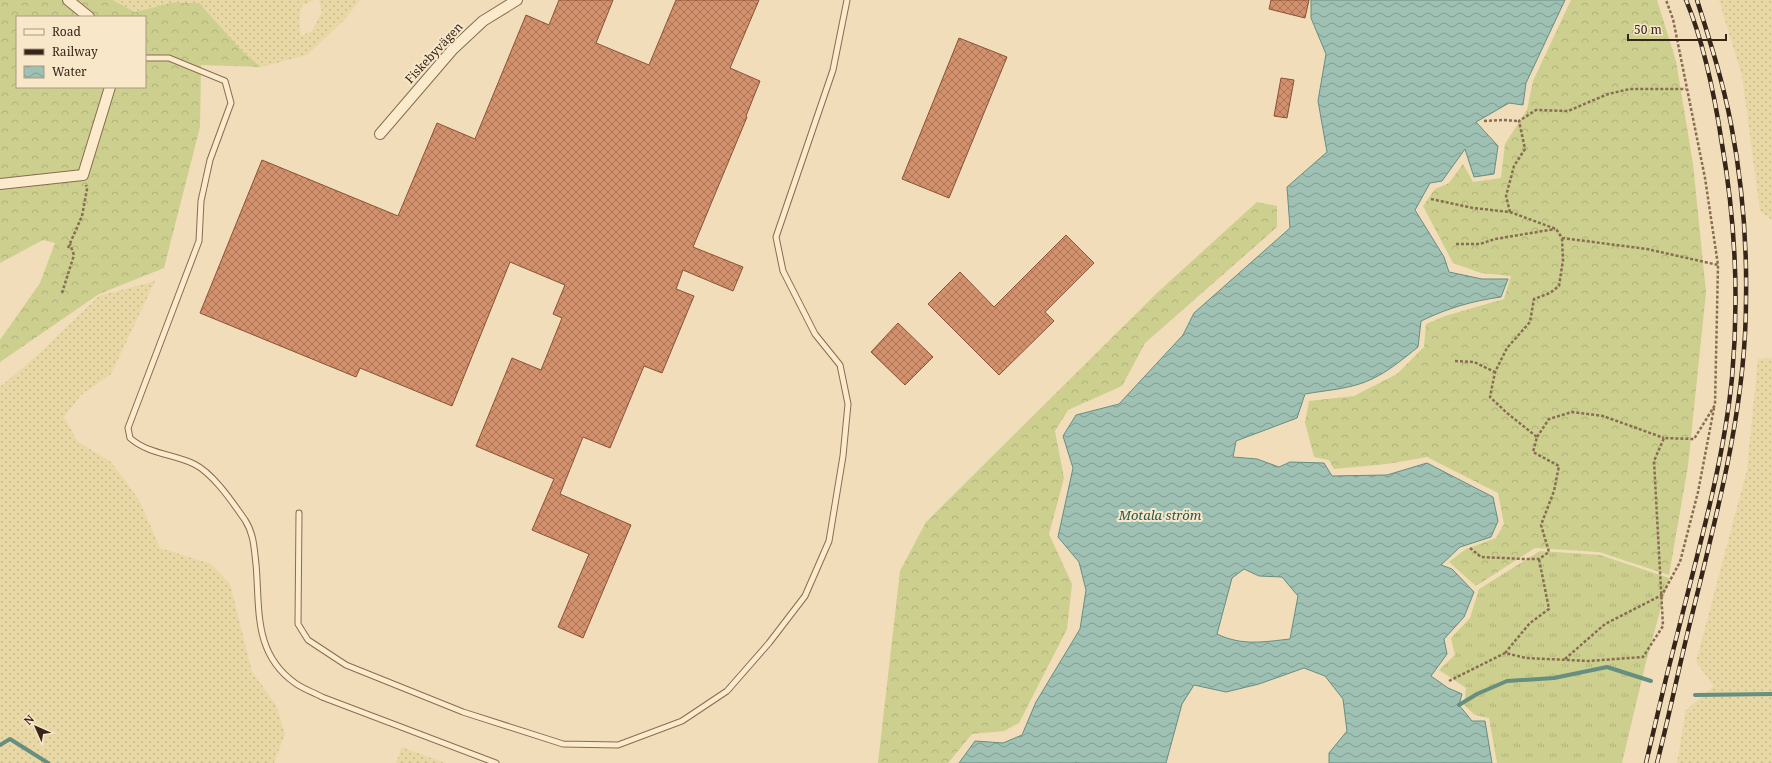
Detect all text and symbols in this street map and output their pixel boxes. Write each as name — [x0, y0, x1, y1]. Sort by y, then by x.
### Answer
legend — [16, 16, 146, 88]
scale bar — [1628, 16, 1726, 42]
street label: Fiskebyvägen — [401, 18, 467, 87]
text: 50 m — [1634, 21, 1662, 38]
text: Road — [52, 23, 82, 40]
text: Railway — [52, 43, 98, 60]
text: Water — [52, 63, 87, 80]
water label: Motala ström — [1118, 506, 1202, 524]
north arrow — [16, 707, 56, 747]
text: N — [20, 711, 37, 728]

